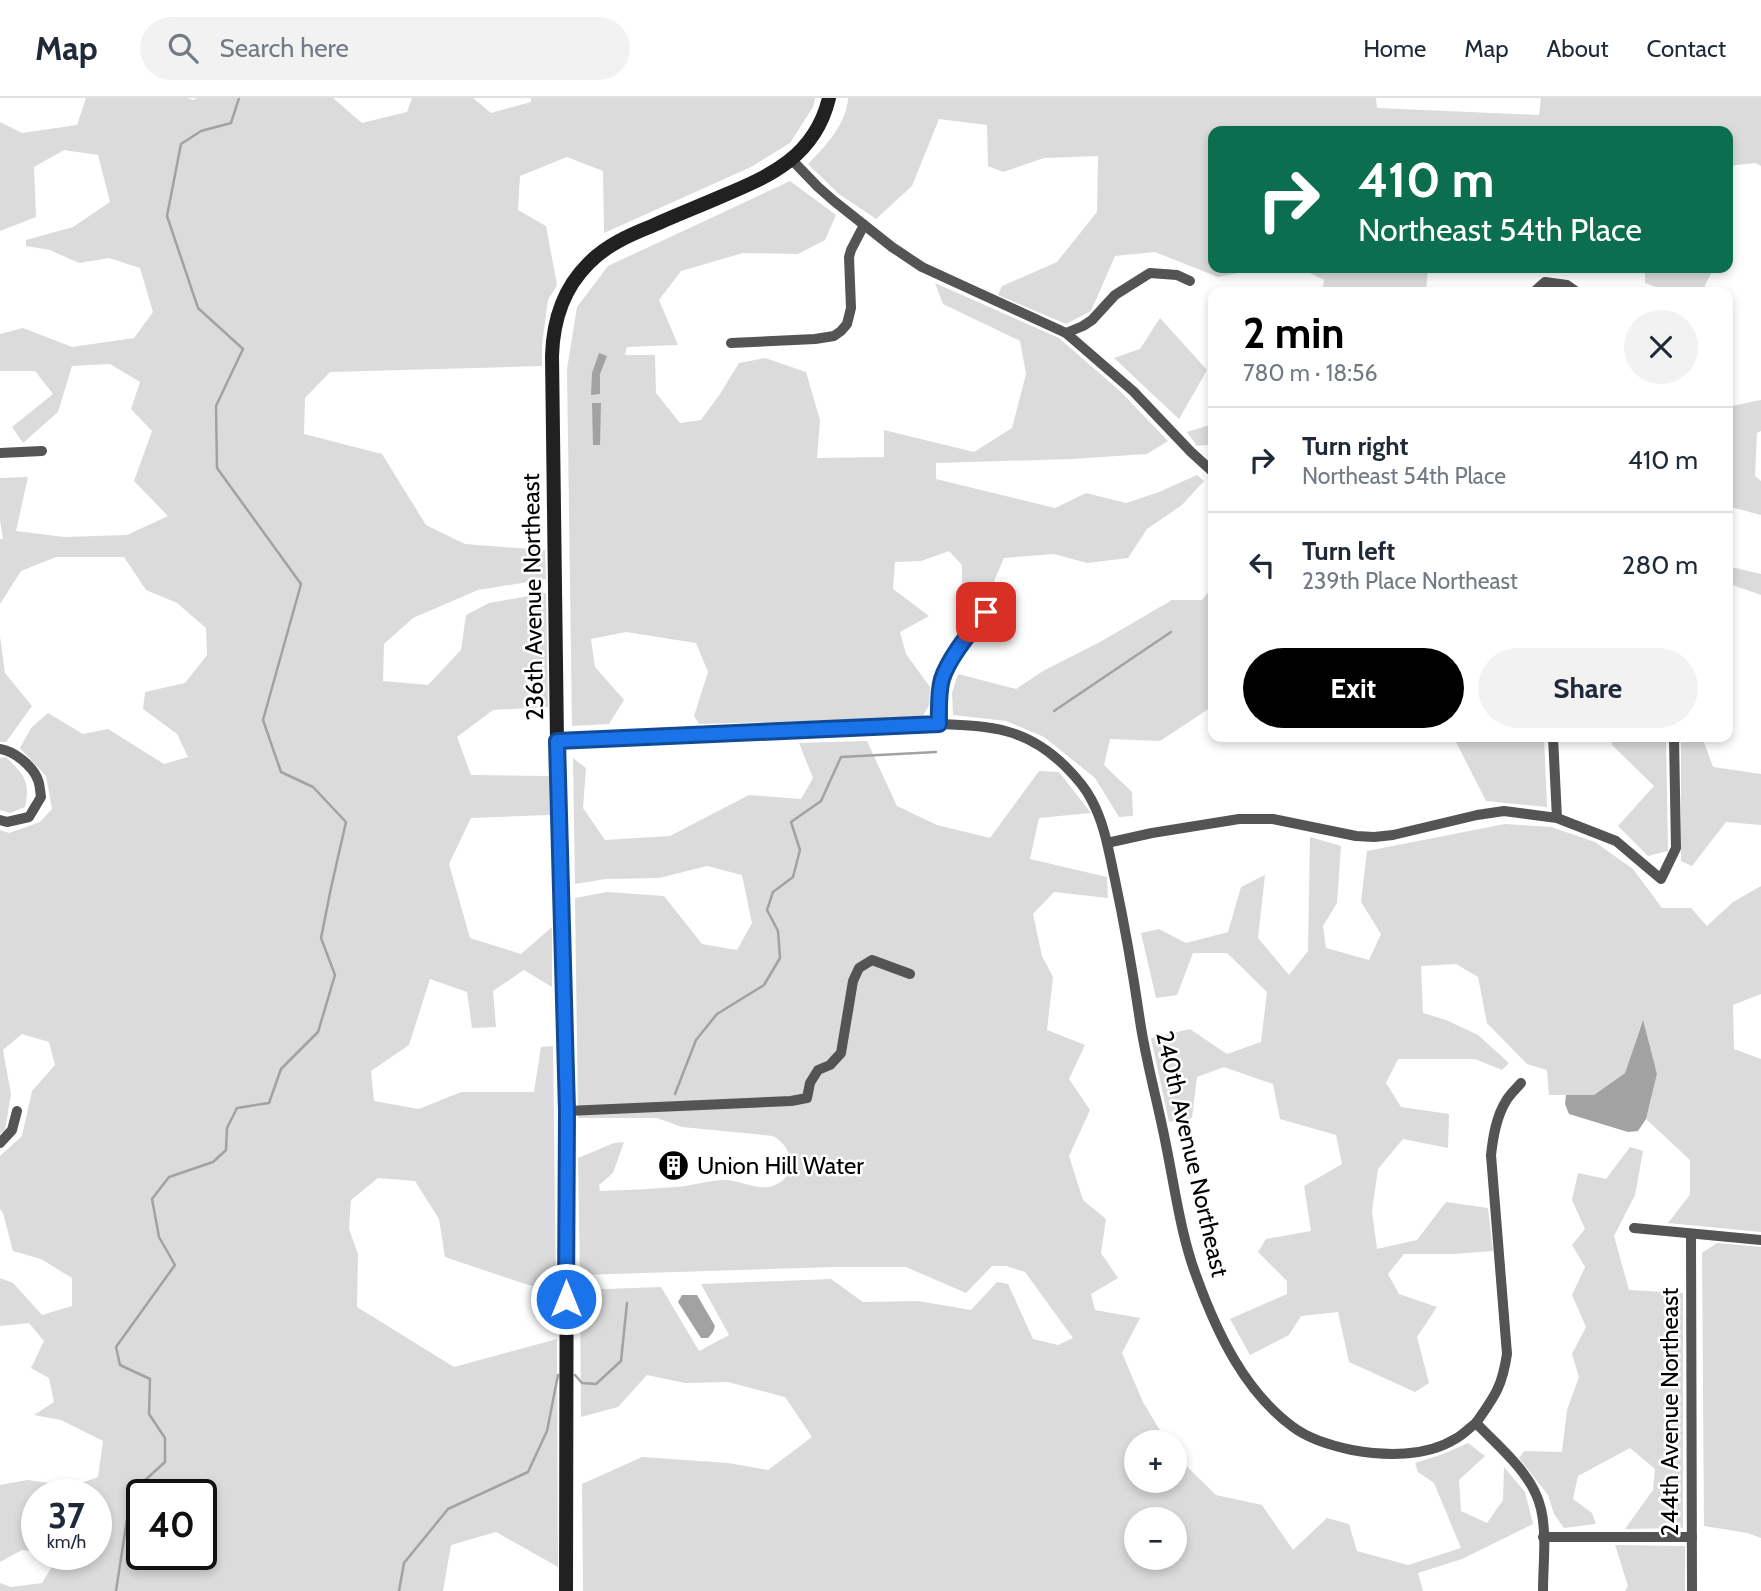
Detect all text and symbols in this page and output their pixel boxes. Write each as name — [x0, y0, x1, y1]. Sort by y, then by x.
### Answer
search box — [140, 17, 630, 80]
text: Map — [35, 28, 98, 68]
icon: search — [164, 29, 202, 67]
text: Search here — [220, 32, 349, 64]
text: Home — [1363, 34, 1426, 63]
text: Map — [1464, 34, 1509, 63]
text: About — [1547, 34, 1609, 63]
text: Contact — [1647, 34, 1726, 63]
text: 410 m — [1358, 150, 1494, 209]
icon: right — [1243, 154, 1334, 245]
text: Northeast 54th Place — [1358, 210, 1642, 249]
text: 2 min — [1243, 307, 1344, 359]
button: close — [1624, 310, 1698, 384]
text: 780 m · 18:56 — [1243, 359, 1377, 387]
text: Turn right — [1302, 430, 1408, 462]
icon: right — [1243, 441, 1281, 479]
text: 410 m — [1628, 444, 1698, 476]
text: Northeast 54th Place — [1302, 462, 1506, 490]
street label: 236th Avenue Northeast — [516, 473, 549, 721]
text: Turn left — [1302, 535, 1395, 567]
icon: left — [1243, 546, 1281, 584]
text: 280 m — [1622, 549, 1698, 581]
text: 239th Place Northeast — [1302, 567, 1518, 595]
pin — [956, 582, 1016, 642]
icon: arrive — [967, 593, 1005, 631]
button: Exit — [1243, 648, 1464, 728]
button: Share — [1478, 648, 1698, 728]
street label: 240th Avenue Northeast — [1150, 1028, 1235, 1280]
building icon: Union Hill Water — [657, 1149, 691, 1183]
place label: Union Hill Water — [697, 1151, 864, 1180]
position arrow — [529, 1262, 603, 1336]
street label: 244th Avenue Northeast — [1655, 1288, 1684, 1536]
map controls — [1124, 1430, 1187, 1570]
button: + — [1124, 1430, 1187, 1493]
speed limit sign: 40 — [126, 1479, 217, 1570]
text: 37 — [48, 1494, 85, 1537]
button: − — [1124, 1507, 1187, 1570]
text: km/h — [47, 1531, 86, 1553]

